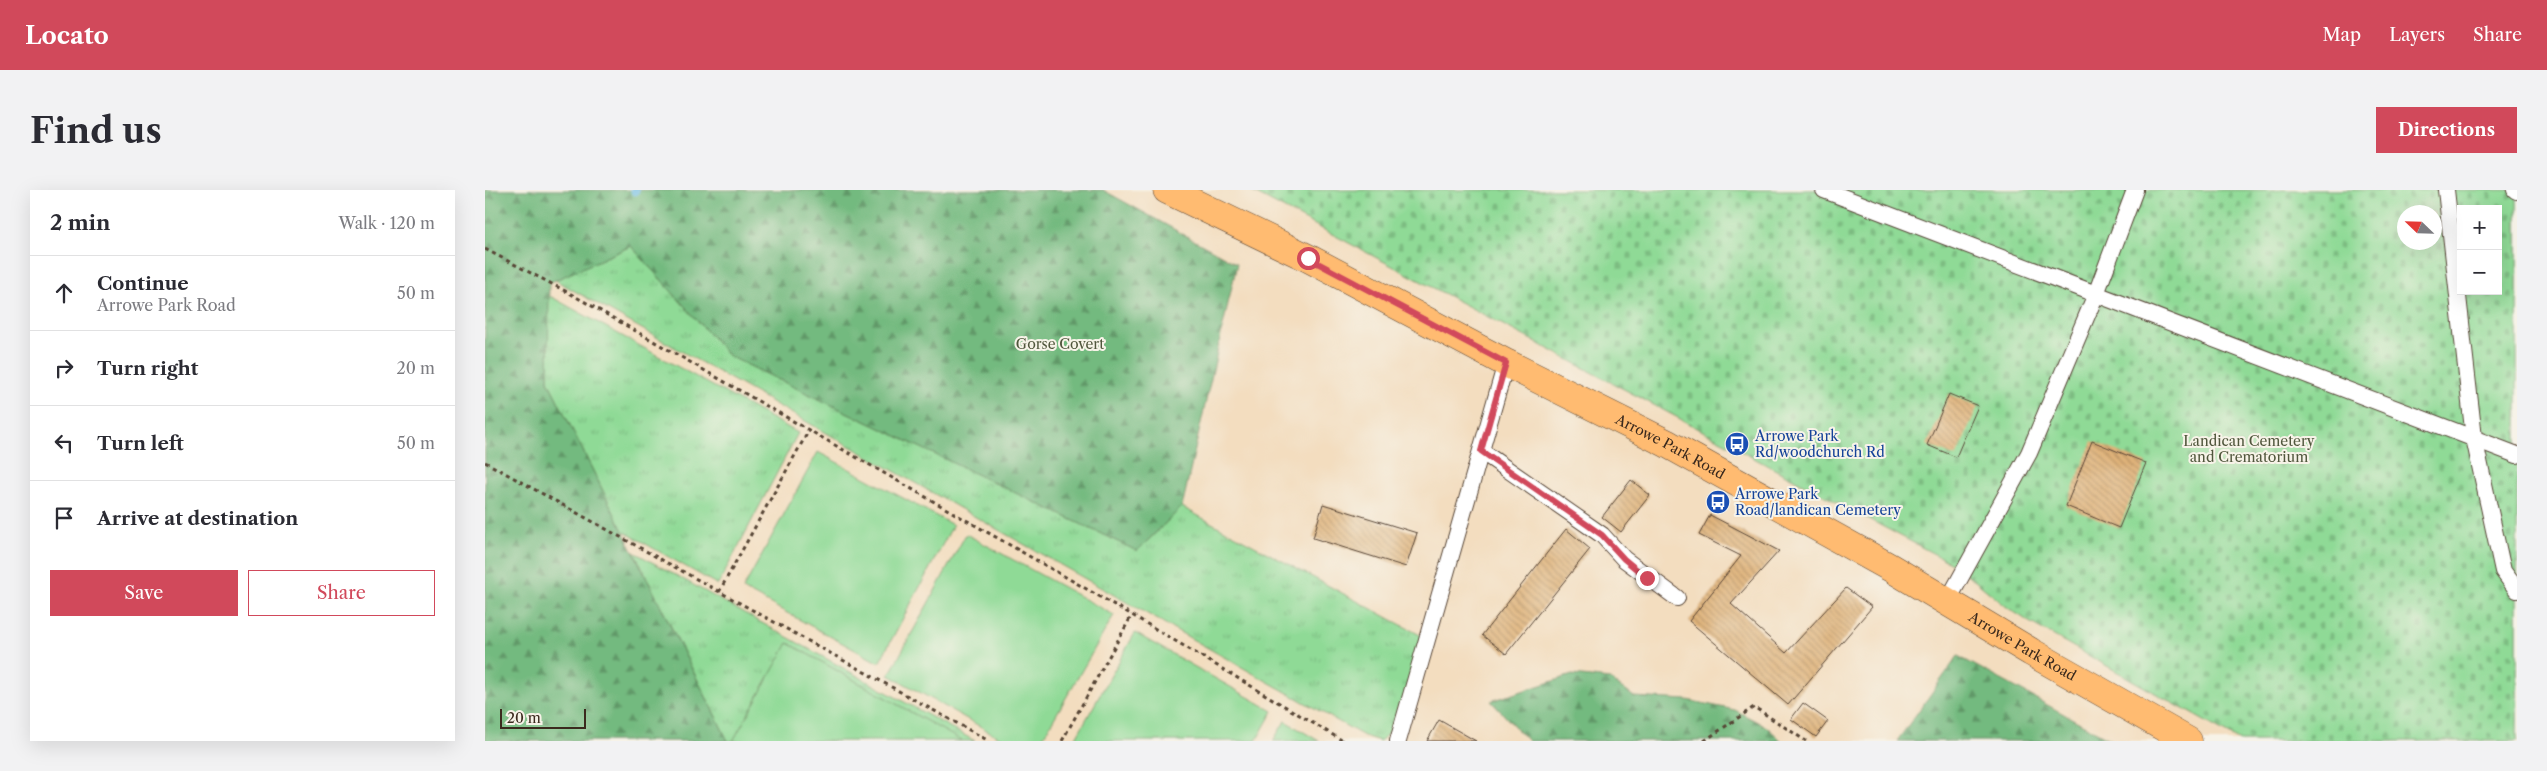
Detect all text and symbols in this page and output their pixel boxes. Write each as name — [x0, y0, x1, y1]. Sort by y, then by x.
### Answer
text: Locato — [25, 21, 109, 50]
text: Map — [2323, 24, 2361, 46]
text: Layers — [2389, 24, 2445, 46]
text: Share — [2473, 24, 2522, 46]
button: Directions — [2376, 107, 2517, 153]
text: Find us — [30, 109, 162, 152]
north arrow — [2397, 205, 2442, 250]
map controls — [2457, 205, 2502, 295]
button: + — [2457, 205, 2502, 250]
text: 2 min — [50, 210, 110, 235]
text: Walk · 120 m — [339, 213, 435, 233]
route start — [1297, 247, 1320, 270]
button: − — [2457, 250, 2502, 295]
text: Continue — [97, 272, 189, 295]
icon: ahead — [50, 279, 78, 307]
text: 50 m — [397, 283, 435, 303]
text: Arrowe Park Road — [97, 295, 236, 315]
park label: Gorse Covert — [1016, 335, 1104, 353]
icon: right — [50, 354, 78, 382]
text: Turn right — [97, 357, 198, 380]
text: 20 m — [396, 358, 435, 378]
street label: Arrowe Park Road — [1612, 410, 1729, 483]
place label: Arrowe Park Rd/woodchurch Rd — [1754, 427, 1885, 461]
icon: left — [50, 429, 78, 457]
bus stop icon: Arrowe Park Rd/woodchurch Rd — [1724, 431, 1750, 457]
text: Turn left — [97, 432, 184, 455]
park label: Landican Cemetery and Crematorium — [2183, 432, 2315, 466]
text: 50 m — [397, 433, 435, 453]
place label: Arrowe Park Road/landican Cemetery — [1734, 485, 1901, 519]
bus stop icon: Arrowe Park Road/landican Cemetery — [1705, 489, 1731, 515]
icon: arrive — [50, 504, 78, 532]
text: Arrive at destination — [97, 507, 298, 530]
route end — [1636, 567, 1659, 590]
button: Save — [50, 570, 238, 616]
button: Share — [248, 570, 435, 616]
street label: Arrowe Park Road — [1965, 607, 2080, 685]
scale bar — [500, 706, 586, 729]
text: 20 m — [507, 709, 541, 727]

